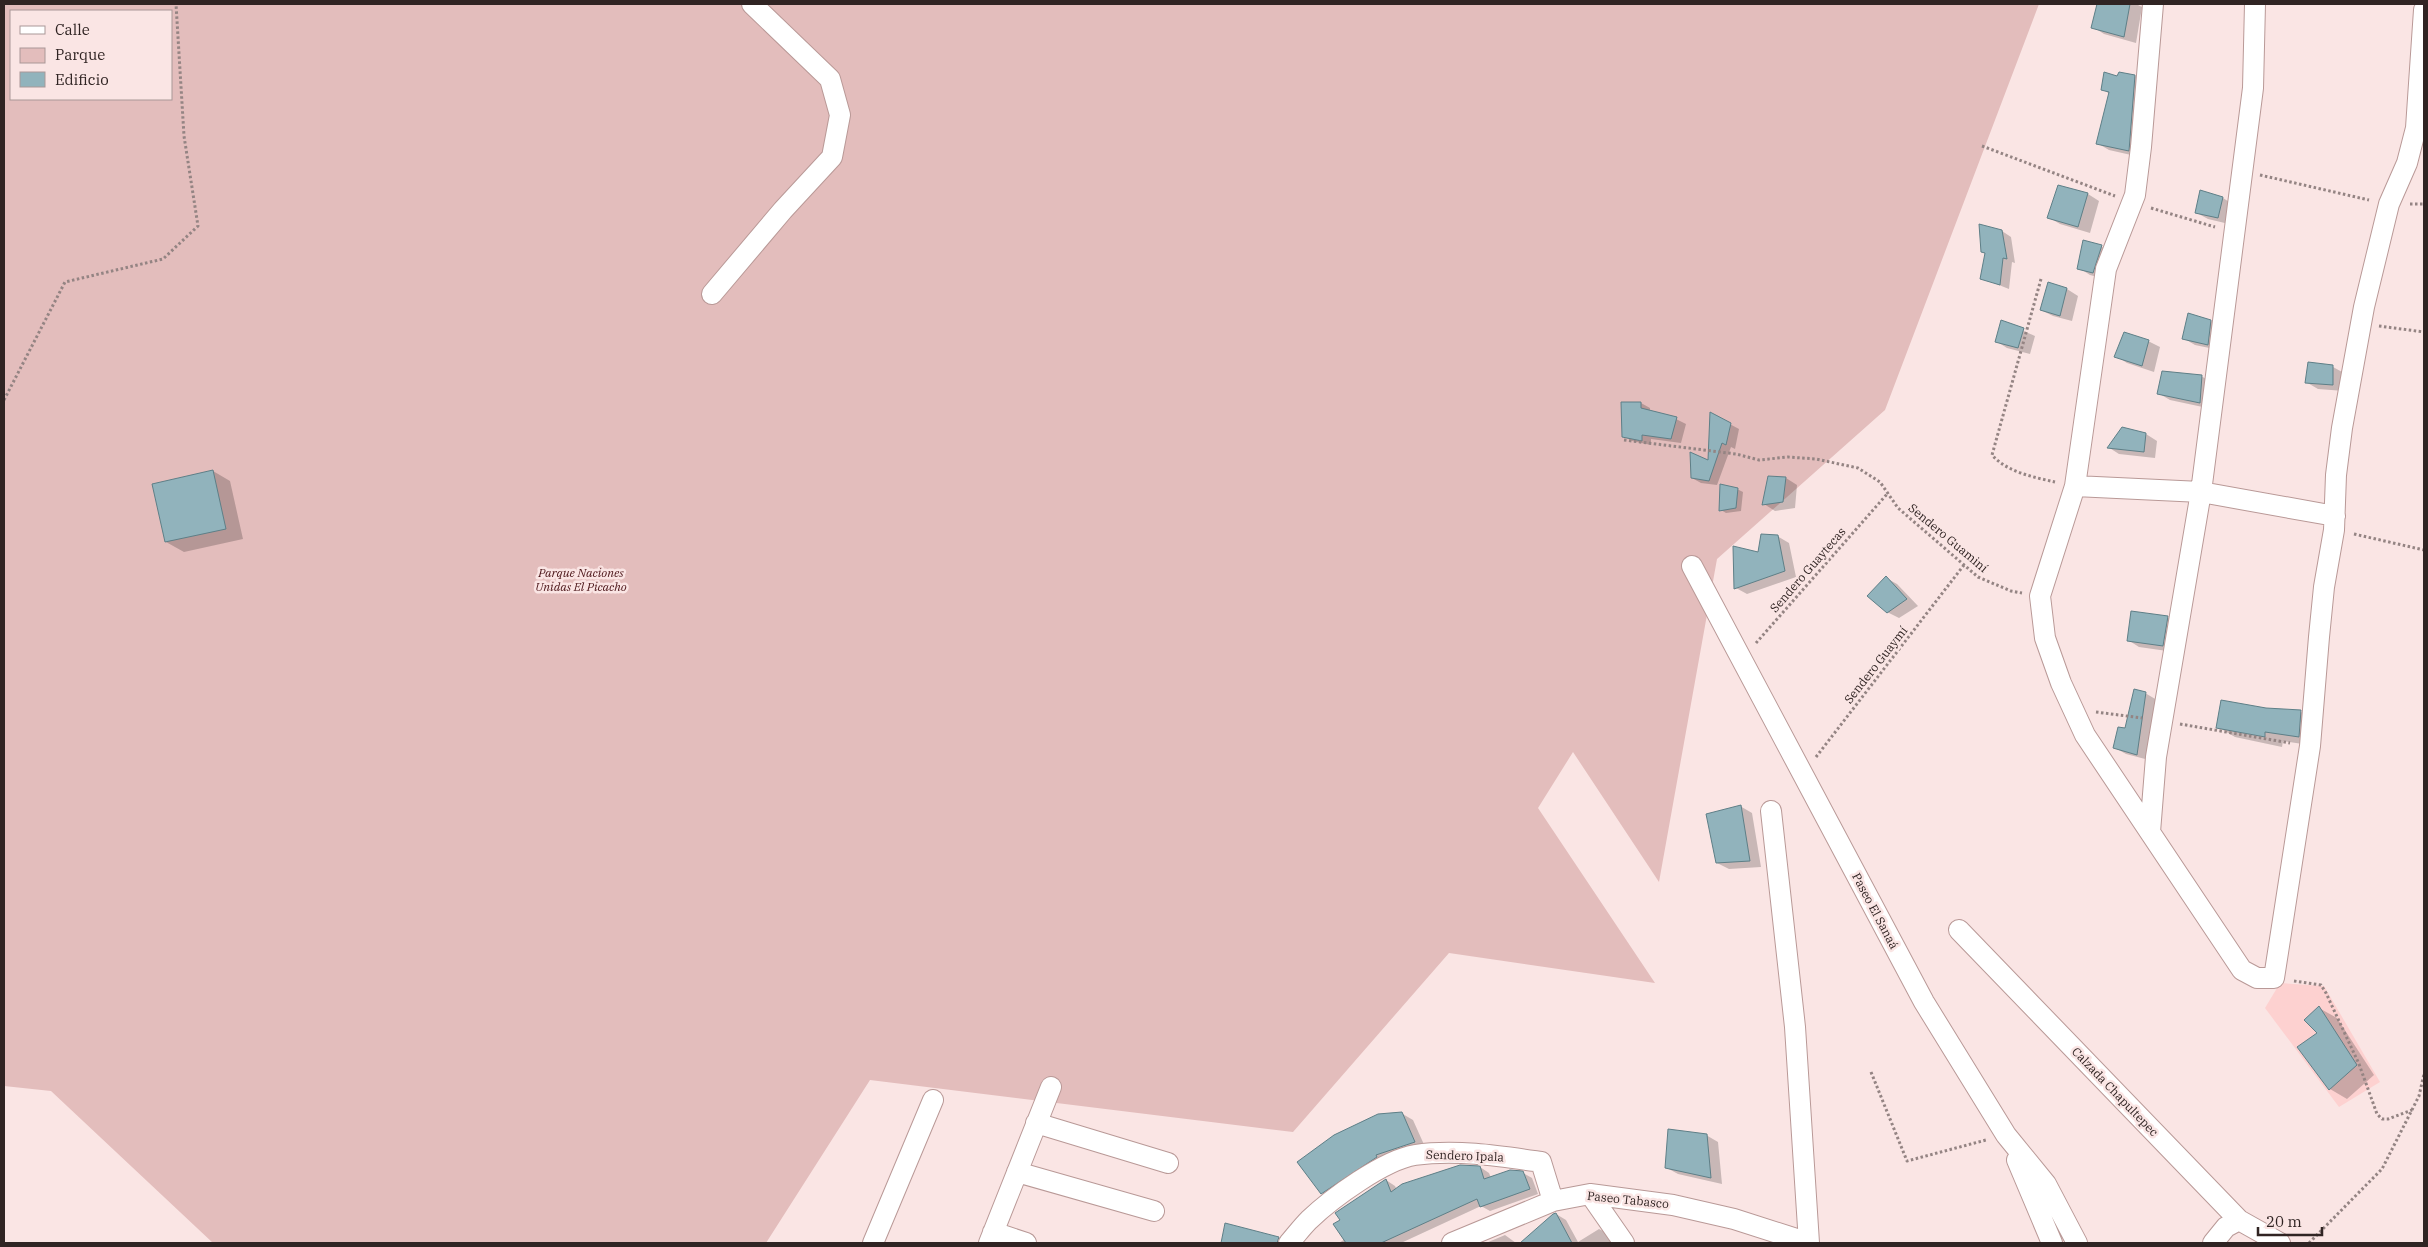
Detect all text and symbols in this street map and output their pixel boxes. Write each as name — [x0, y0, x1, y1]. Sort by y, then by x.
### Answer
legend — [10, 10, 172, 100]
text: Calle — [55, 20, 90, 39]
text: Parque — [55, 45, 105, 64]
text: Edificio — [55, 70, 109, 89]
street label: Sendero Guaminí — [1906, 500, 1991, 575]
street label: Sendero Guaytecas — [1767, 524, 1849, 615]
park label: Parque Naciones Unidas El Picacho — [535, 565, 627, 594]
street label: Sendero Guaymí — [1841, 623, 1911, 706]
street label: Paseo El Sanaá — [1849, 870, 1902, 952]
street label: Calzada Chapultepec — [2069, 1044, 2162, 1139]
street label: Sendero Ipala — [1426, 1147, 1505, 1164]
street label: Paseo Tabasco — [1586, 1188, 1670, 1211]
scale bar — [2258, 1204, 2322, 1236]
text: 20 m — [2266, 1212, 2302, 1231]

